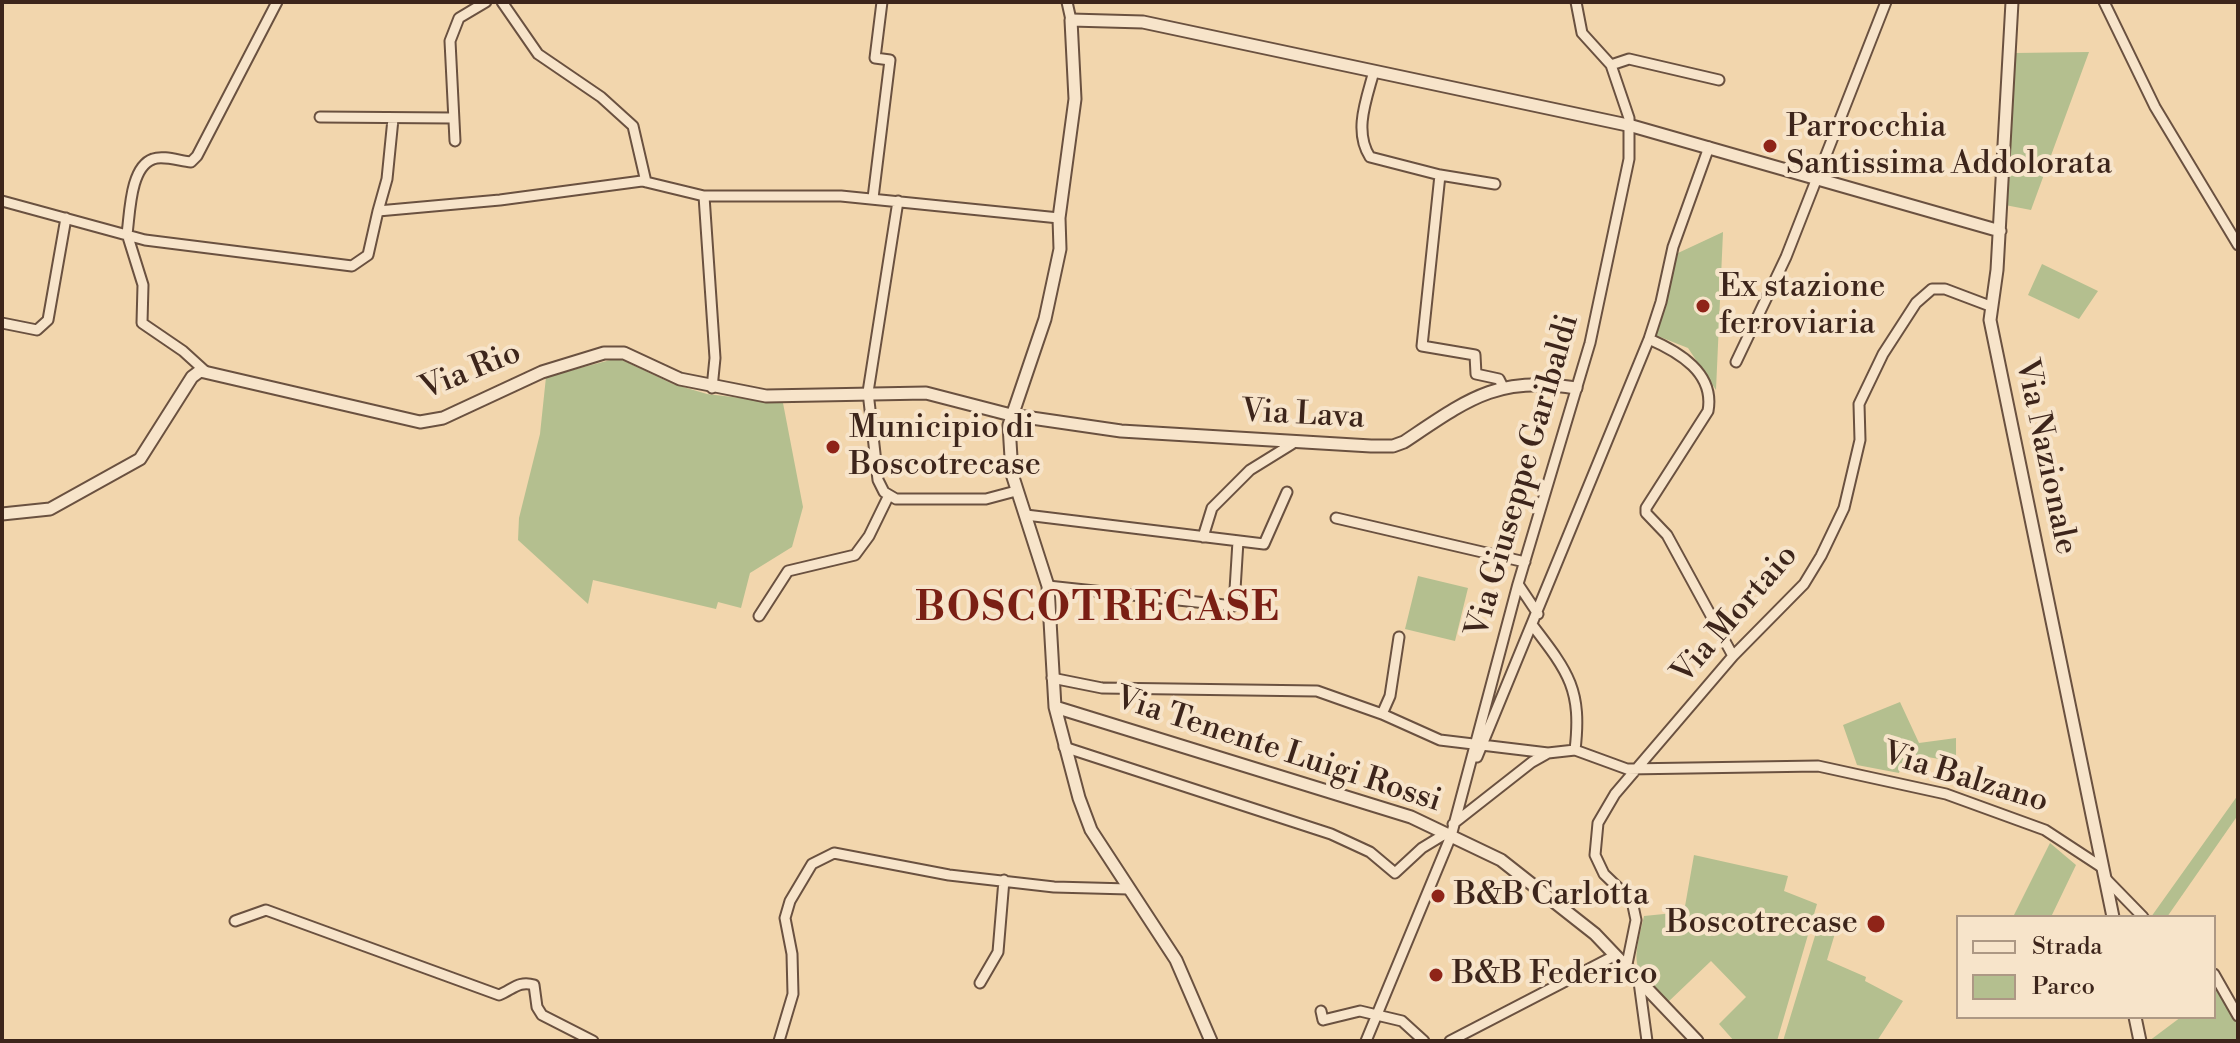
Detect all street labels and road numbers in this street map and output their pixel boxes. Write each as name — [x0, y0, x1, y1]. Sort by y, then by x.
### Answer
street label: Via Giuseppe Garibaldi — [1459, 310, 1589, 642]
street label: Via Rio — [415, 335, 527, 409]
street label: Via Nazionale — [2006, 356, 2084, 558]
street label: Via Lava — [1240, 394, 1366, 438]
street label: Via Mortaio — [1665, 538, 1807, 692]
street label: Via Tenente Luigi Rossi — [1110, 680, 1446, 822]
street label: Via Balzano — [1878, 736, 2052, 822]

